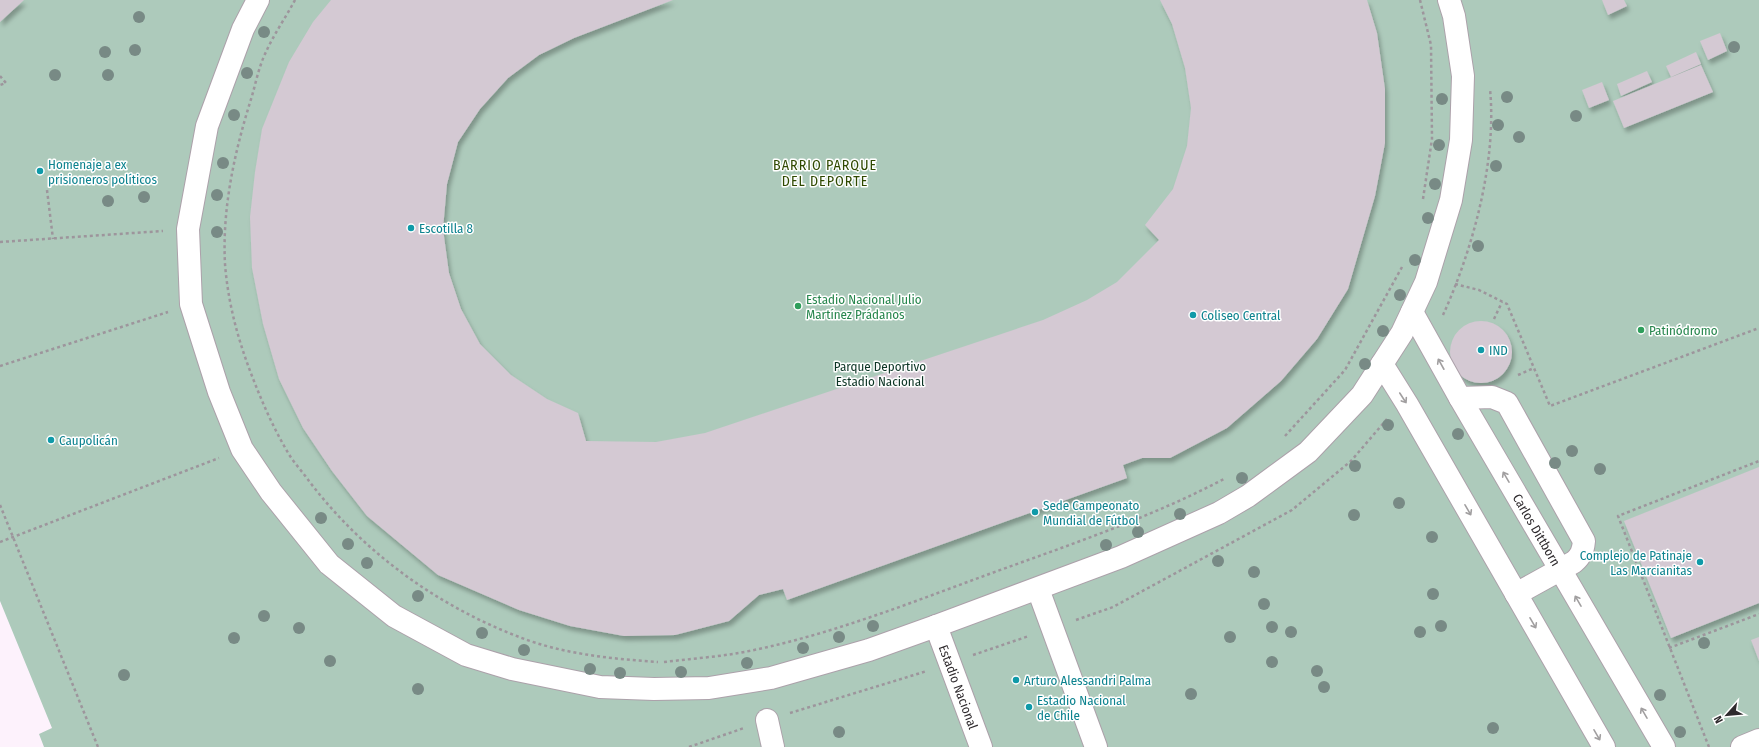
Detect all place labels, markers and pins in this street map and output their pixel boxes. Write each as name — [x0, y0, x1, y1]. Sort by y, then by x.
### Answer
place label: Homenaje a ex prisioneros políticos — [48, 157, 157, 187]
marker: Homenaje a ex prisioneros políticos — [35, 166, 45, 176]
place label: Escotilla 8 — [419, 221, 473, 236]
marker: Escotilla 8 — [406, 223, 416, 233]
place label: Estadio Nacional Julio Martínez Prádanos — [806, 292, 922, 322]
marker: Estadio Nacional Julio Martínez Prádanos — [793, 301, 803, 311]
place label: Coliseo Central — [1201, 308, 1281, 323]
marker: Coliseo Central — [1188, 310, 1198, 320]
place label: Patinódromo — [1649, 323, 1718, 338]
marker: Patinódromo — [1636, 325, 1646, 335]
place label: IND — [1489, 343, 1508, 358]
marker: IND — [1476, 345, 1486, 355]
place label: Caupolicán — [59, 433, 118, 448]
marker: Caupolicán — [46, 435, 56, 445]
place label: Sede Campeonato Mundial de Fútbol — [1043, 498, 1140, 528]
marker: Sede Campeonato Mundial de Fútbol — [1030, 507, 1040, 517]
place label: Complejo de Patinaje Las Marcianitas — [1580, 548, 1692, 578]
marker: Complejo de Patinaje Las Marcianitas — [1695, 557, 1705, 567]
place label: Arturo Alessandri Palma — [1024, 673, 1151, 688]
marker: Arturo Alessandri Palma — [1011, 675, 1021, 685]
place label: Estadio Nacional de Chile — [1037, 693, 1126, 723]
marker: Estadio Nacional de Chile — [1024, 702, 1034, 712]

